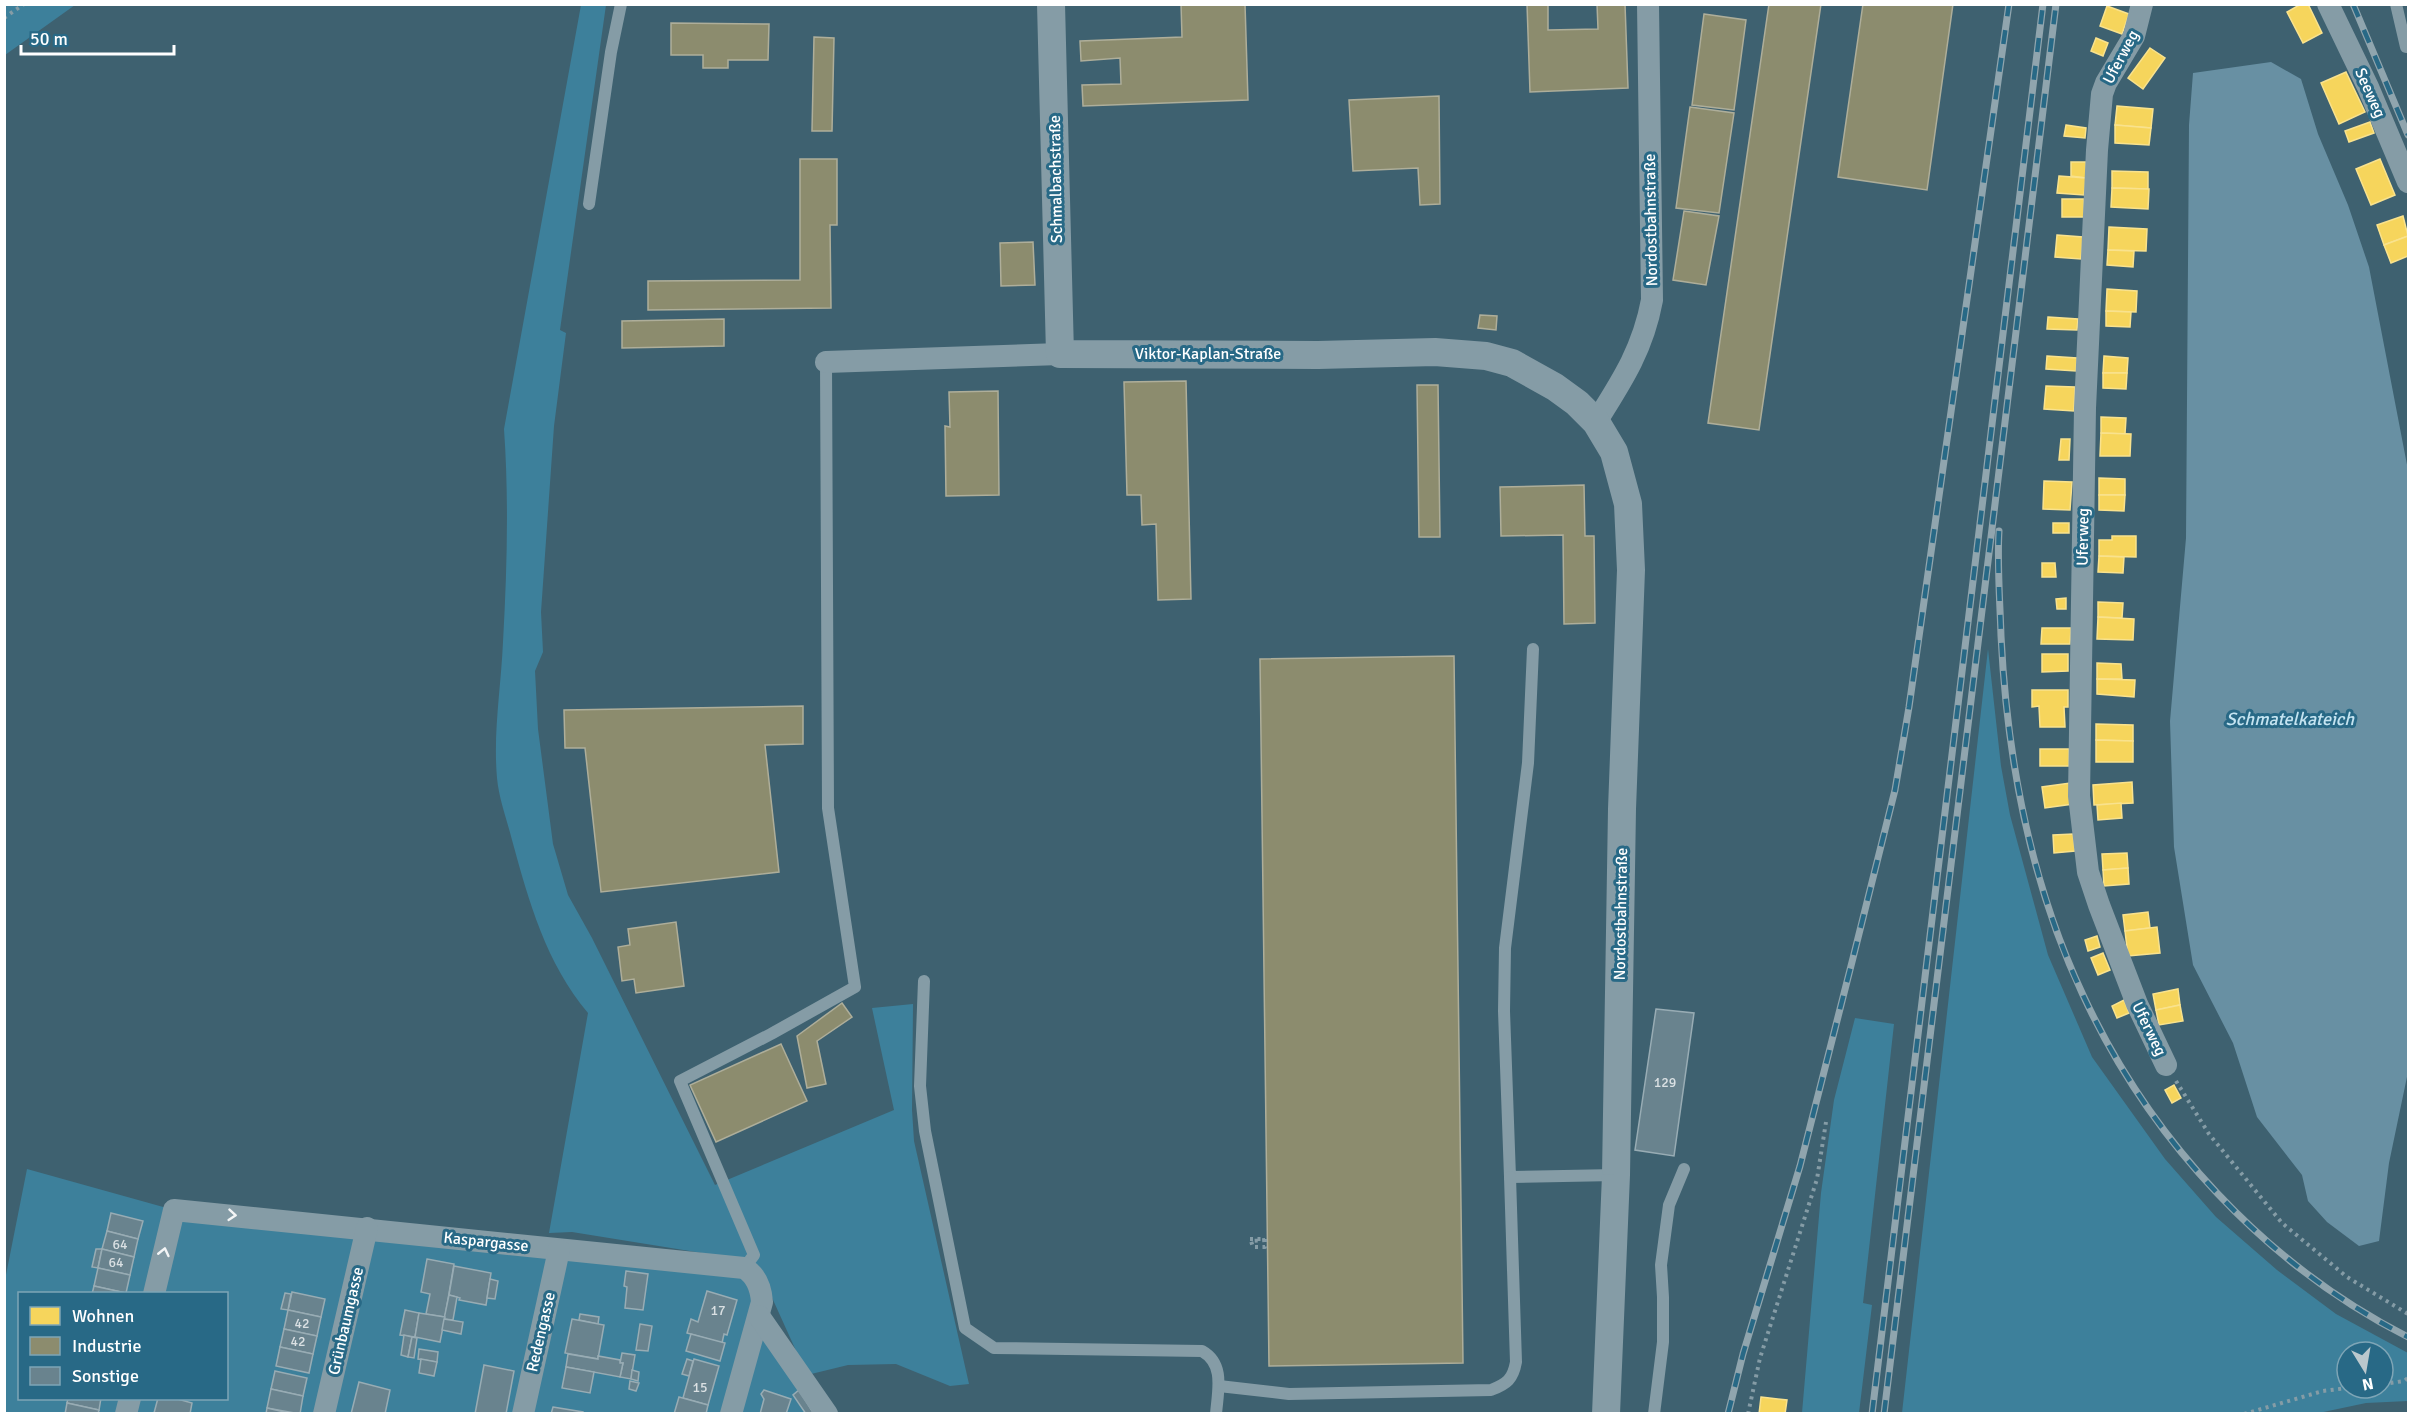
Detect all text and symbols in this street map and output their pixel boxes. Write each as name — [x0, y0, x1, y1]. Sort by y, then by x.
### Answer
scale bar — [21, 18, 174, 56]
street label: Uferweg — [2099, 27, 2143, 87]
text: 50 m — [30, 28, 68, 50]
street label: Seeweg — [2350, 65, 2390, 121]
street label: Schmalbachstraße — [1045, 115, 1067, 243]
street label: Nordostbahnstraße — [1640, 153, 1662, 287]
street label: Viktor-Kaplan-Straße — [1135, 344, 1281, 364]
street label: Uferweg — [2072, 508, 2094, 566]
water label: Schmatelkateich — [2226, 708, 2355, 730]
street label: Nordostbahnstraße — [1610, 847, 1632, 981]
street label: Uferweg — [2127, 999, 2171, 1059]
house number: 129 — [1654, 1074, 1676, 1091]
one-way arrow — [228, 1208, 237, 1221]
street label: Kaspargasse — [442, 1228, 530, 1256]
house number: 64 — [112, 1236, 128, 1253]
one-way arrow — [157, 1247, 170, 1257]
house number: 64 — [108, 1254, 124, 1271]
street label: Grünbaumgasse — [324, 1265, 368, 1377]
street label: Redengasse — [522, 1290, 560, 1374]
legend — [18, 1292, 228, 1400]
house number: 17 — [710, 1302, 726, 1319]
text: Wohnen — [72, 1305, 134, 1327]
house number: 42 — [294, 1315, 310, 1332]
house number: 42 — [290, 1333, 306, 1350]
text: Industrie — [72, 1335, 142, 1357]
north arrow — [2335, 1340, 2395, 1400]
text: Sonstige — [72, 1365, 139, 1387]
text: N — [2360, 1373, 2375, 1395]
house number: 15 — [692, 1379, 708, 1396]

